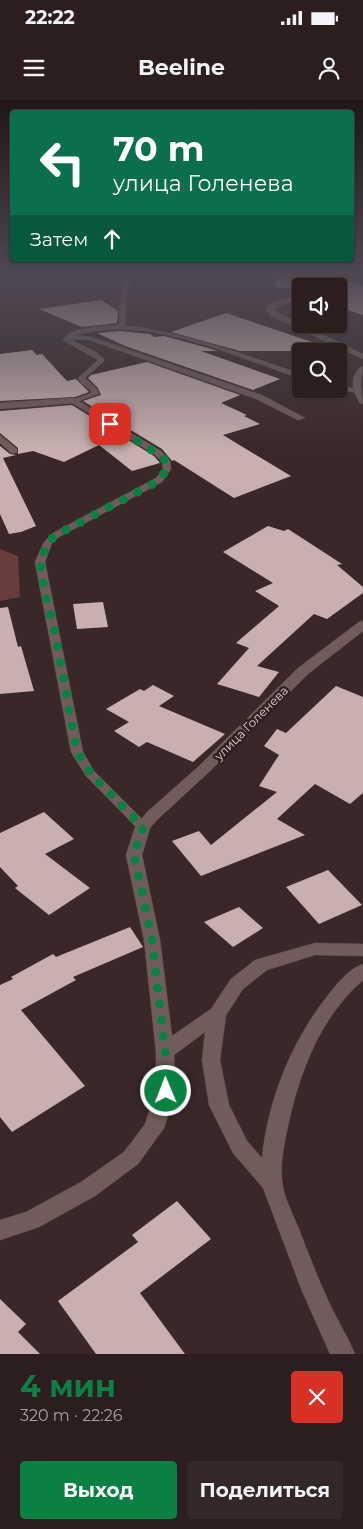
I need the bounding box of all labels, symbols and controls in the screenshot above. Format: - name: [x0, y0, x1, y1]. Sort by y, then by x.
- text: 22:22: [25, 6, 75, 29]
- icon: menu: [20, 54, 48, 82]
- text: Beeline: [138, 54, 225, 81]
- icon: person: [315, 54, 343, 82]
- text: 70 m: [113, 127, 204, 170]
- icon: left: [30, 130, 95, 195]
- text: улица Голенева: [113, 170, 293, 197]
- icon: ahead: [98, 225, 126, 253]
- text: Затем: [30, 228, 88, 251]
- map controls: [292, 278, 347, 398]
- button: sound: [292, 278, 347, 333]
- button: search: [292, 343, 347, 398]
- pin: [89, 403, 131, 445]
- icon: arrive: [96, 410, 124, 438]
- street label: улица Голенева: [210, 683, 291, 764]
- position arrow: [139, 1064, 191, 1116]
- text: 4 мин: [20, 1368, 116, 1405]
- button: close: [291, 1371, 343, 1423]
- text: 320 m · 22:26: [20, 1406, 123, 1425]
- button: Выход: [20, 1461, 177, 1519]
- button: Поделиться: [187, 1461, 343, 1519]

